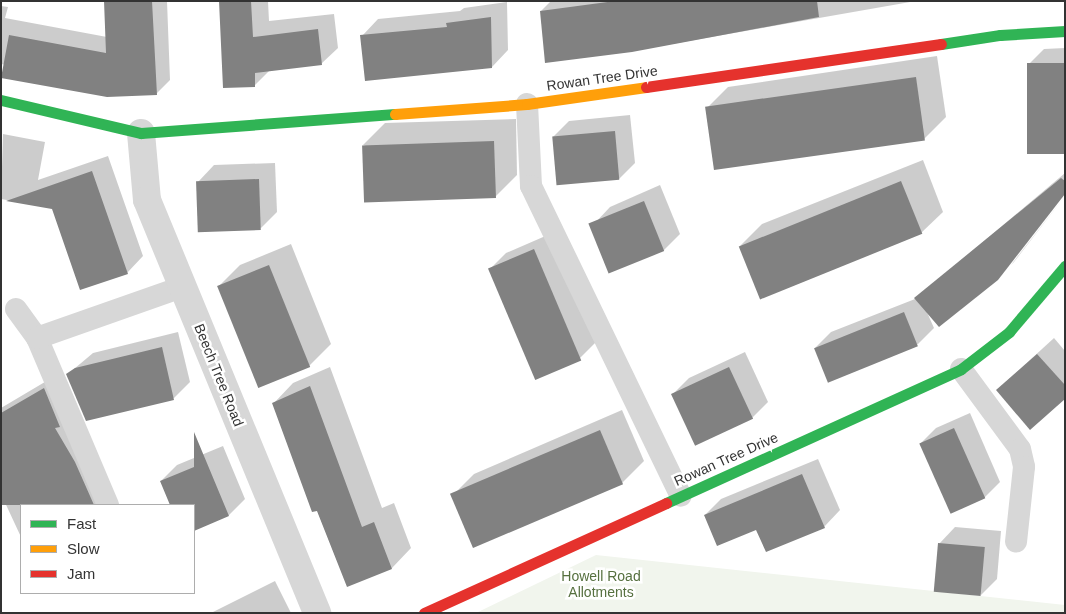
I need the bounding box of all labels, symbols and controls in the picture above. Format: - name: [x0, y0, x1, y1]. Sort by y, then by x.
- street label: Rowan Tree Drive: [545, 62, 659, 94]
- street label: Beech Tree Road: [191, 321, 247, 429]
- street label: Rowan Tree Drive: [671, 428, 781, 490]
- legend: [20, 504, 195, 594]
- text: Fast: [67, 515, 96, 532]
- text: Slow: [67, 540, 100, 557]
- text: Jam: [67, 565, 95, 582]
- park label: Howell Road Allotments: [561, 568, 641, 600]

